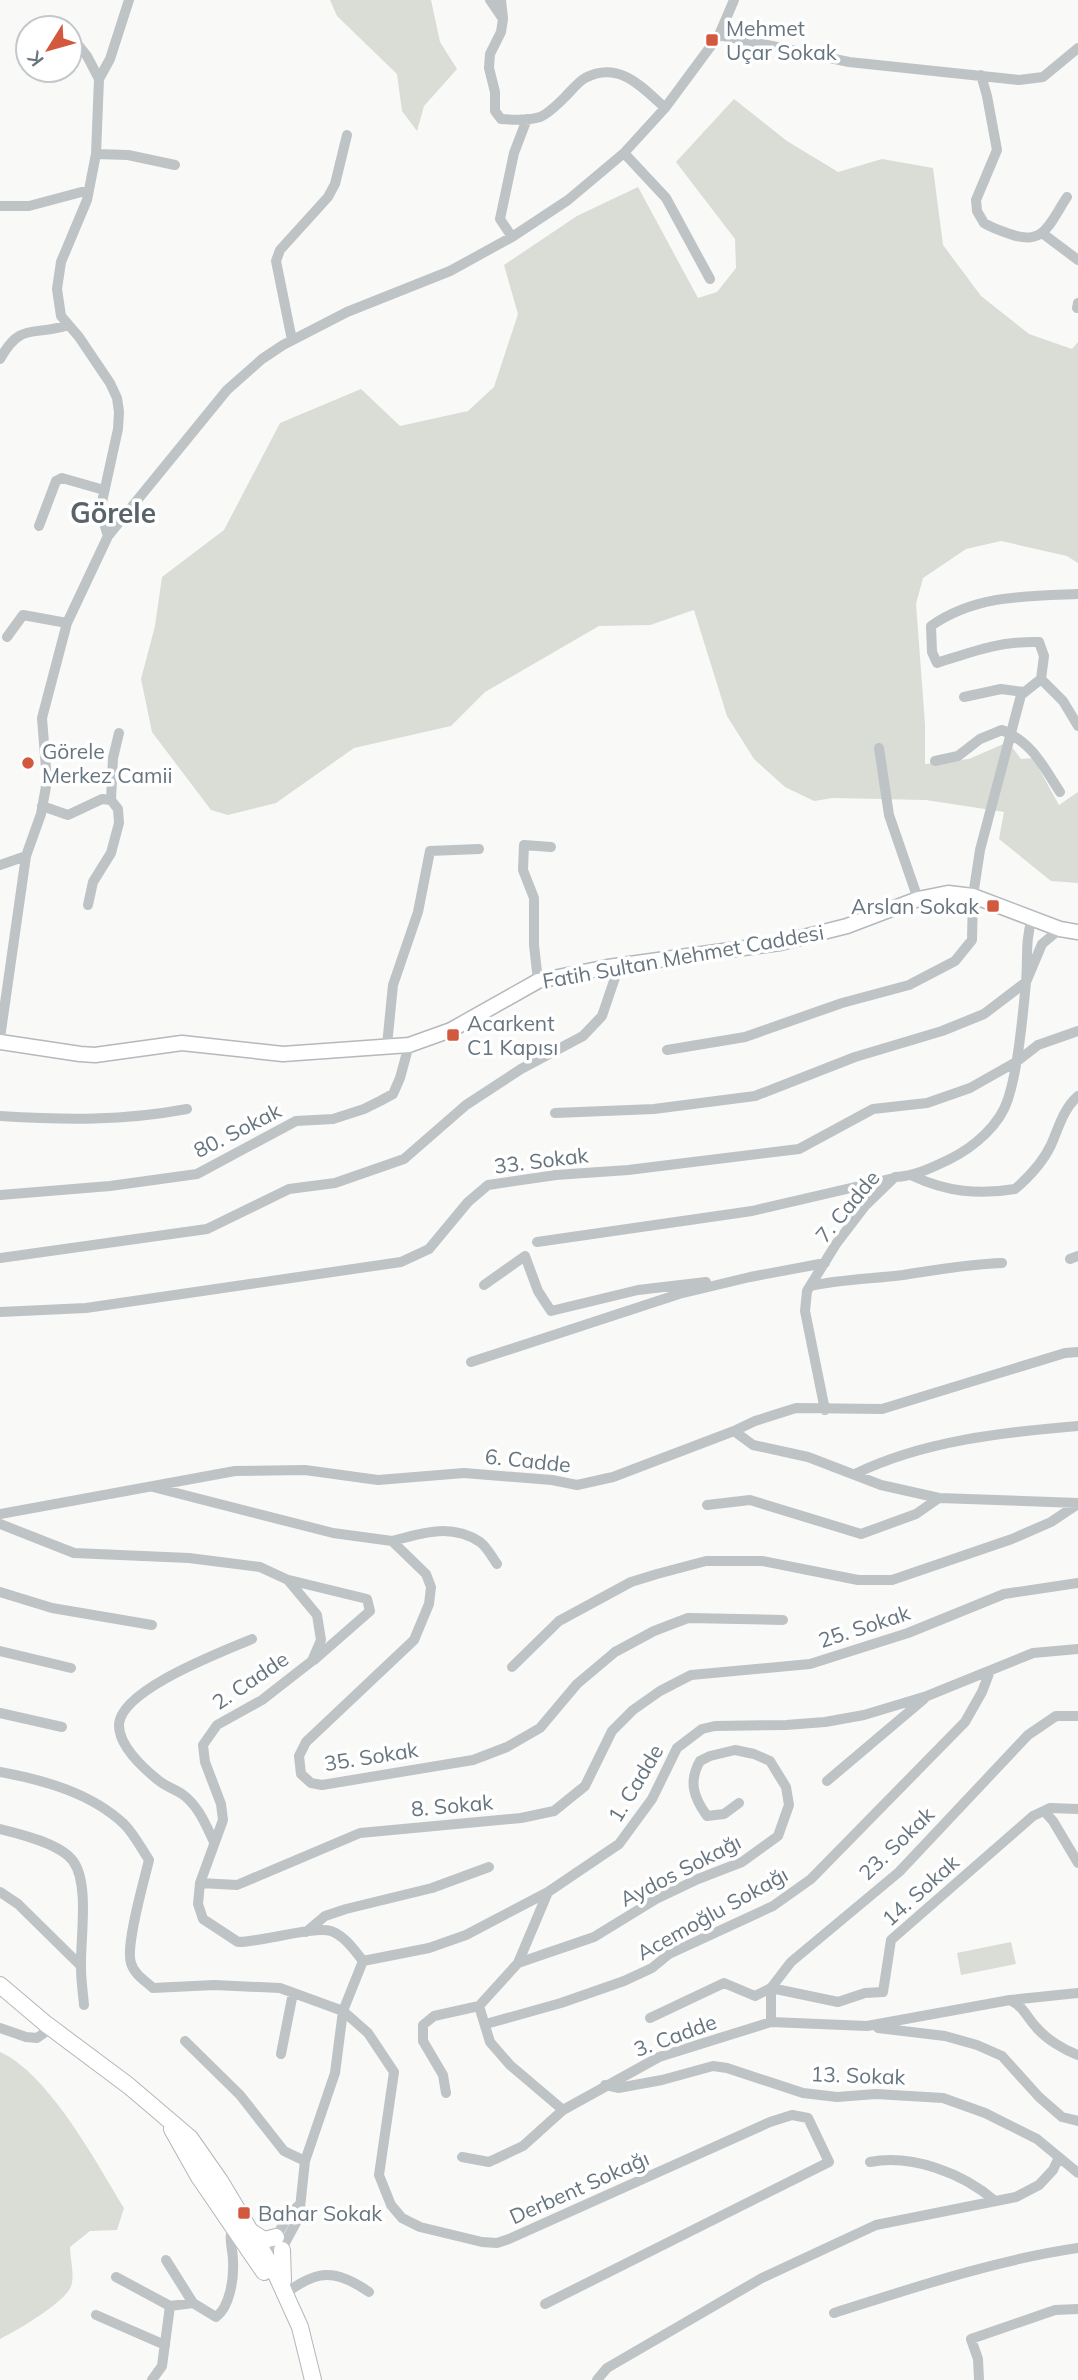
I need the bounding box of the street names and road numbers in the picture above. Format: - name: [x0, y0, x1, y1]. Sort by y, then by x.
- street label: Fatih Sultan Mehmet Caddesi: [540, 918, 826, 994]
- street label: 80. Sokak: [189, 1097, 285, 1163]
- street label: 33. Sokak: [492, 1141, 590, 1179]
- street label: 7. Cadde: [809, 1165, 885, 1247]
- street label: 6. Cadde: [484, 1443, 572, 1477]
- street label: 25. Sokak: [815, 1599, 913, 1653]
- street label: 2. Cadde: [207, 1645, 293, 1715]
- street label: 35. Sokak: [322, 1736, 420, 1776]
- street label: 1. Cadde: [602, 1739, 668, 1827]
- street label: 8. Sokak: [410, 1788, 494, 1822]
- street label: 23. Sokak: [853, 1801, 939, 1885]
- street label: Aydos Sokağı: [615, 1828, 745, 1912]
- street label: 14. Sokak: [876, 1849, 964, 1931]
- street label: Acemoğlu Sokağı: [632, 1861, 792, 1965]
- street label: 3. Cadde: [630, 2008, 720, 2062]
- street label: 13. Sokak: [810, 2060, 906, 2090]
- street label: Derbent Sokağı: [505, 2145, 653, 2229]

